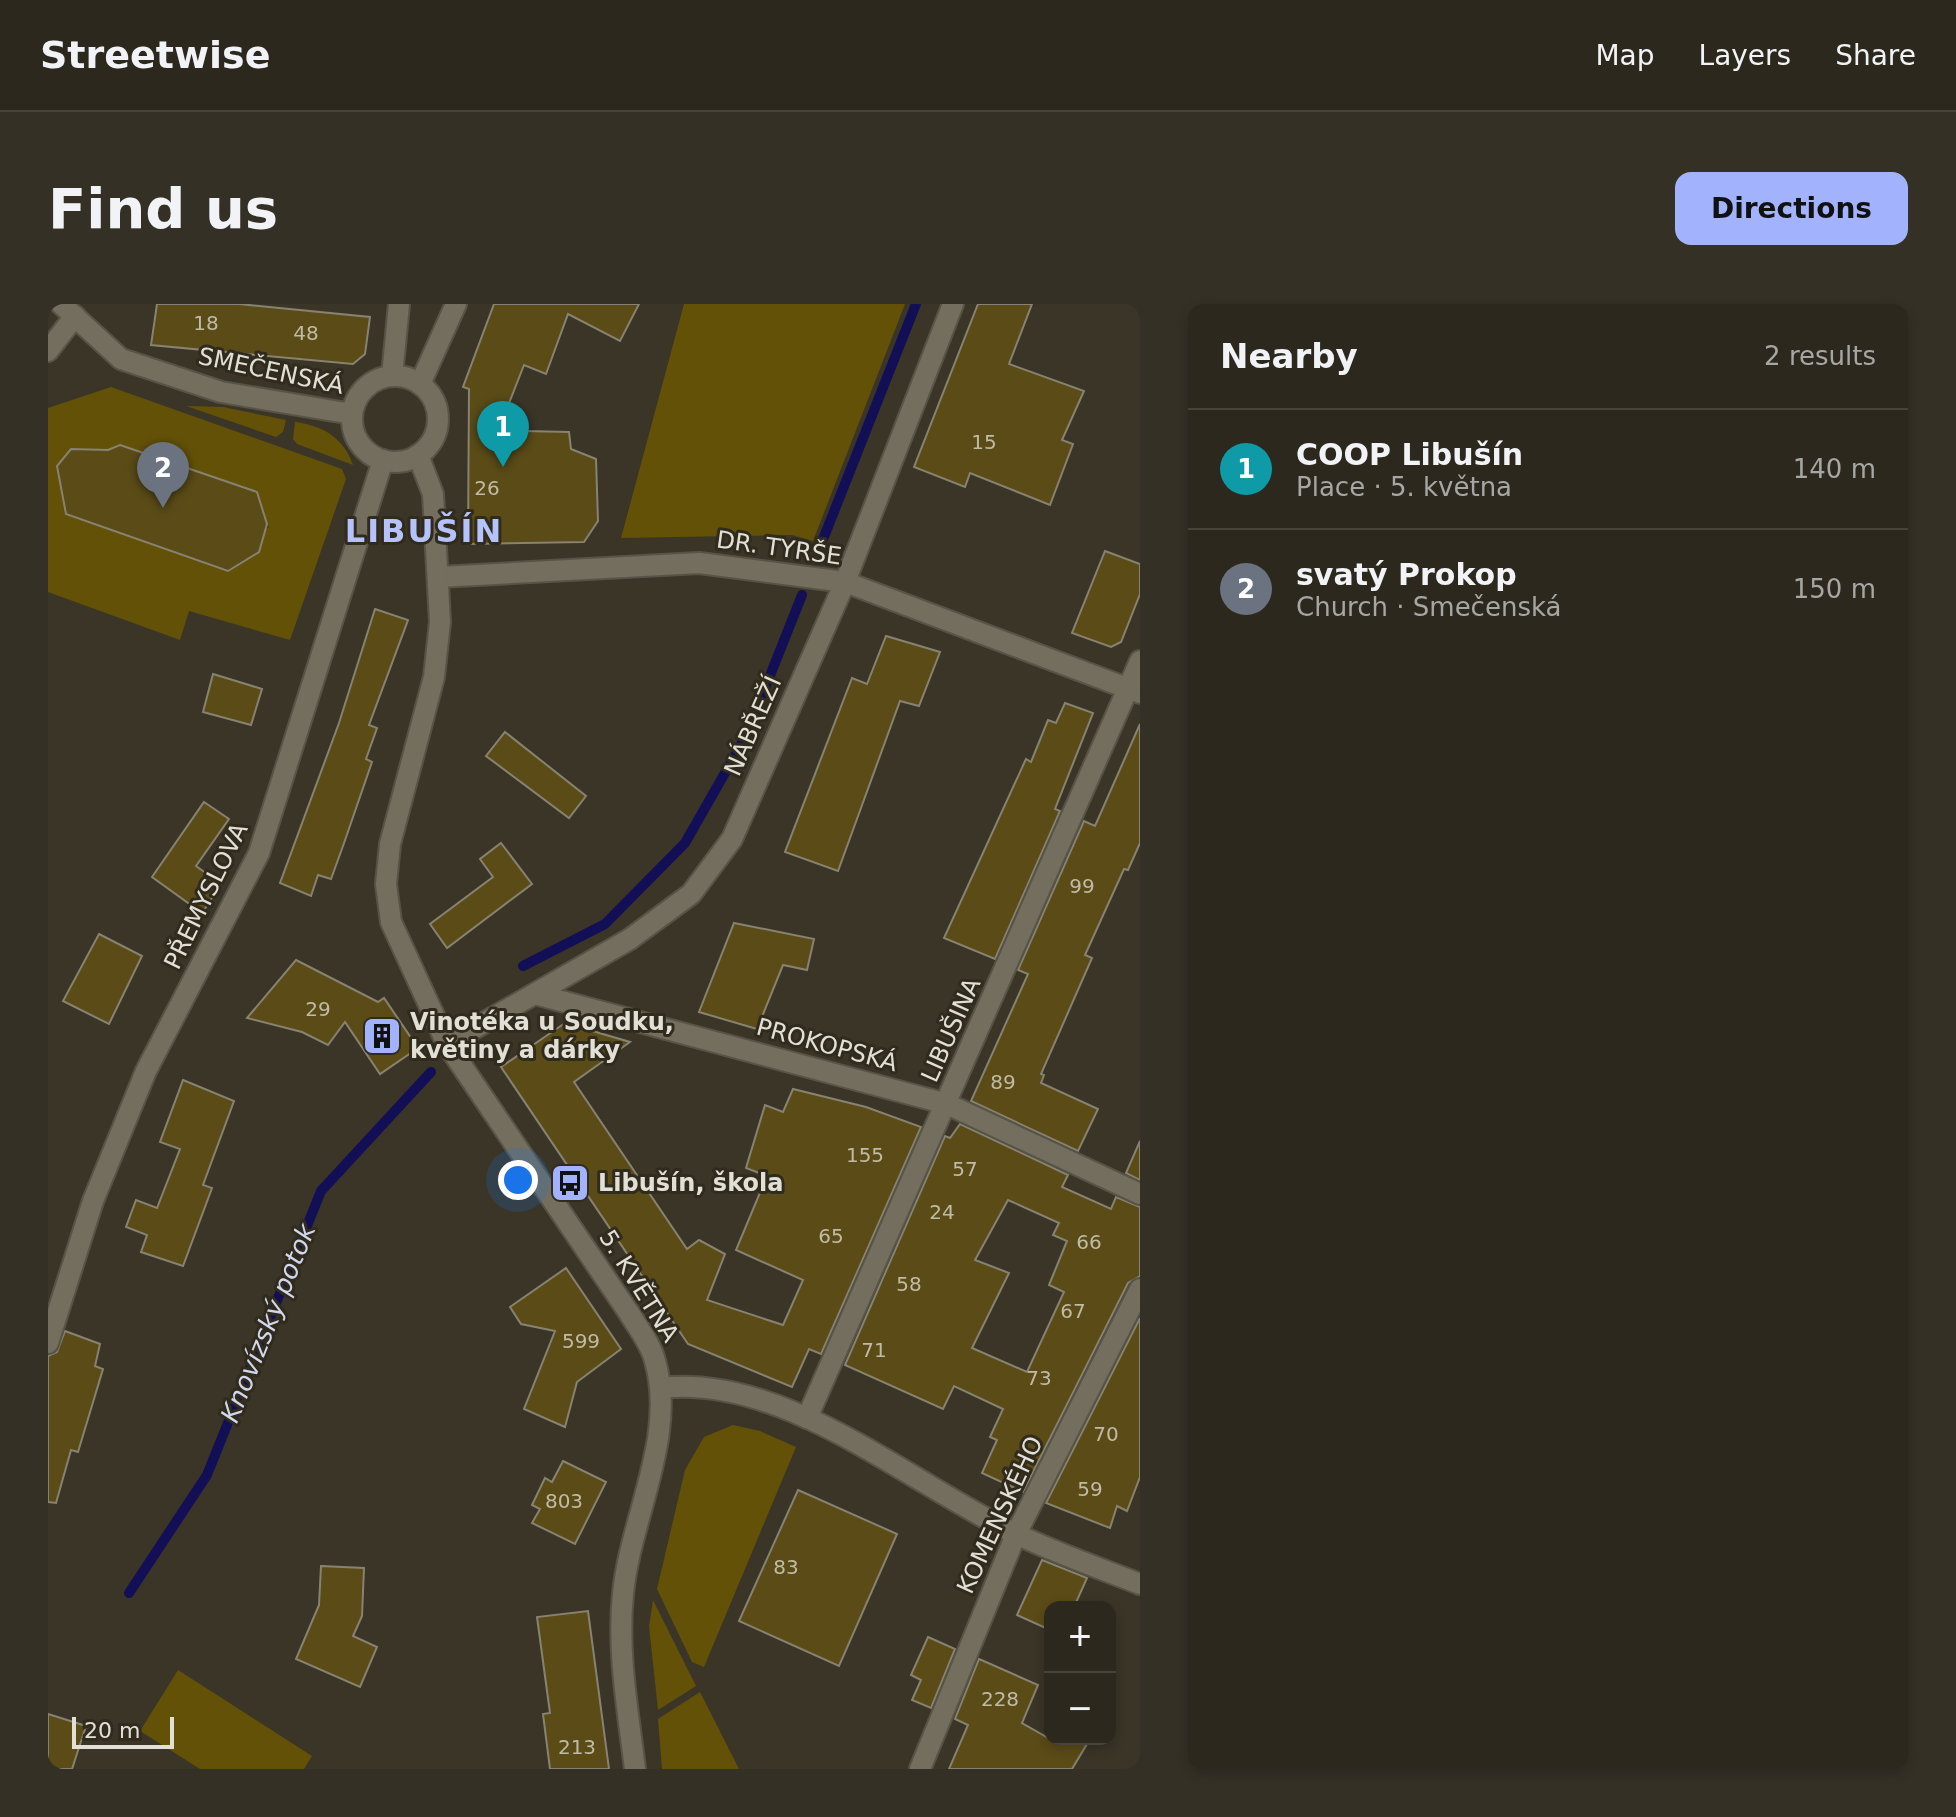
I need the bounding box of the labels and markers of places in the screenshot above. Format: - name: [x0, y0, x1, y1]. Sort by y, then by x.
- pin: 1: [477, 401, 529, 467]
- pin: 2: [137, 442, 189, 508]
- place label: Vinotéka u Soudku, květiny a dárky: [410, 1008, 674, 1064]
- building icon: Vinotéka u Soudku, květiny a dárky: [361, 1015, 403, 1057]
- bus stop icon: Libušín, škola: [549, 1162, 591, 1204]
- place label: Libušín, škola: [598, 1169, 783, 1197]

